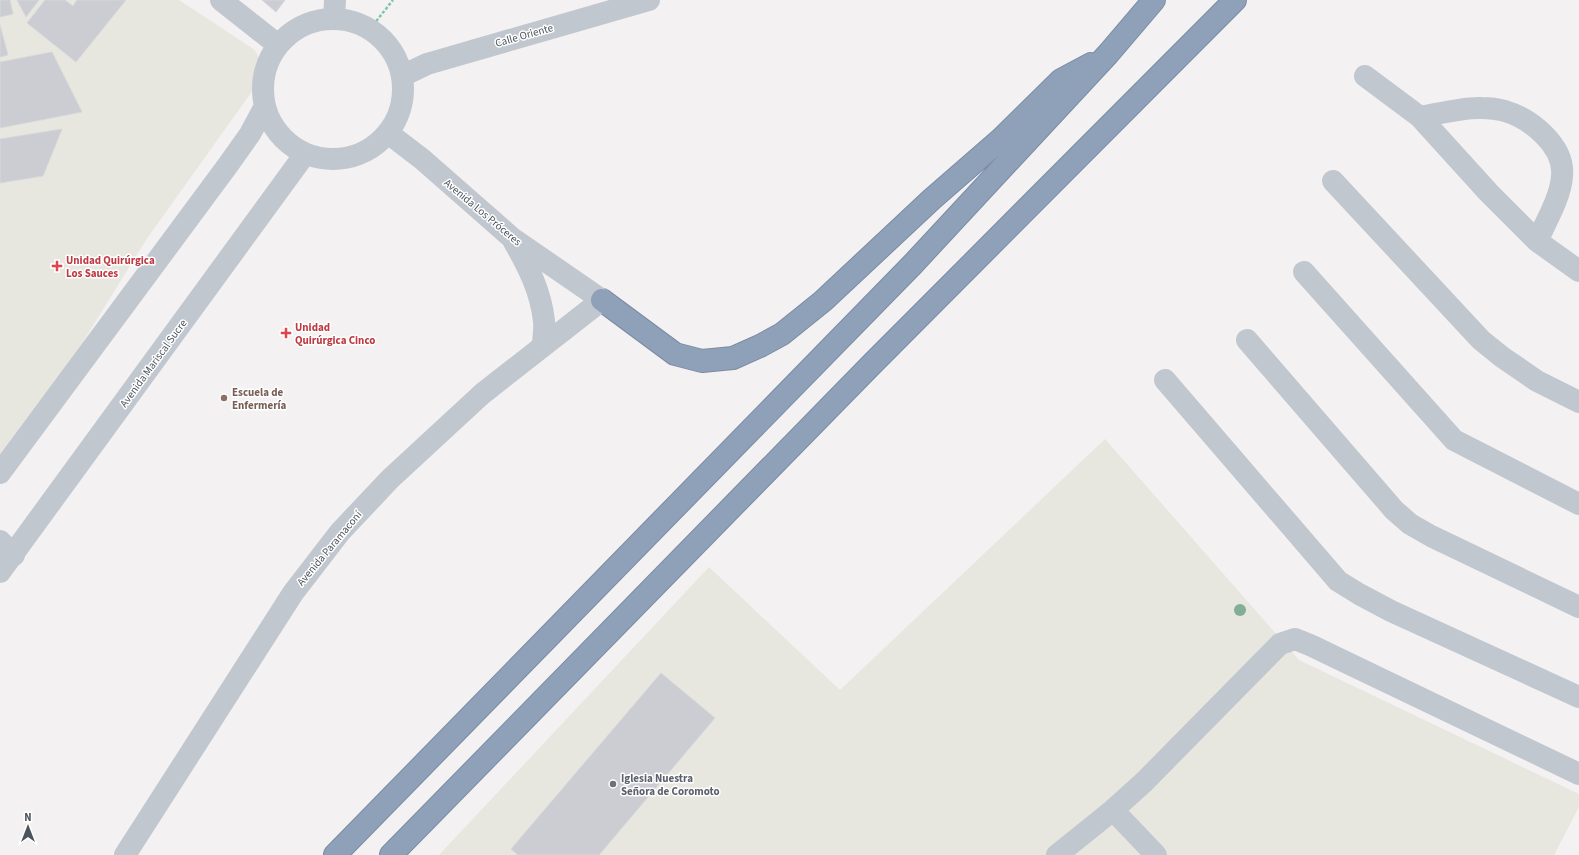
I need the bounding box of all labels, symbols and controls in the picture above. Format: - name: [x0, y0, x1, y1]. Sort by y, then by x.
- street label: Calle Oriente: [494, 20, 555, 51]
- street label: Avenida Los Próceres: [441, 175, 525, 250]
- place label: Unidad Quirúrgica Los Sauces: [66, 253, 155, 281]
- marker: Unidad Quirúrgica Los Sauces: [51, 260, 63, 272]
- street label: Avenida Mariscal Sucre: [116, 316, 191, 410]
- place label: Unidad Quirúrgica Cinco: [295, 320, 375, 348]
- marker: Unidad Quirúrgica Cinco: [280, 327, 292, 339]
- place label: Escuela de Enfermería: [232, 385, 287, 413]
- marker: Escuela de Enfermería: [219, 393, 229, 403]
- street label: Avenida Paramaconí: [294, 507, 365, 589]
- place label: Iglesia Nuestra Señora de Coromoto: [621, 771, 720, 799]
- marker: Iglesia Nuestra Señora de Coromoto: [608, 779, 618, 789]
- north arrow: [8, 807, 48, 847]
- text: N: [24, 810, 32, 825]

